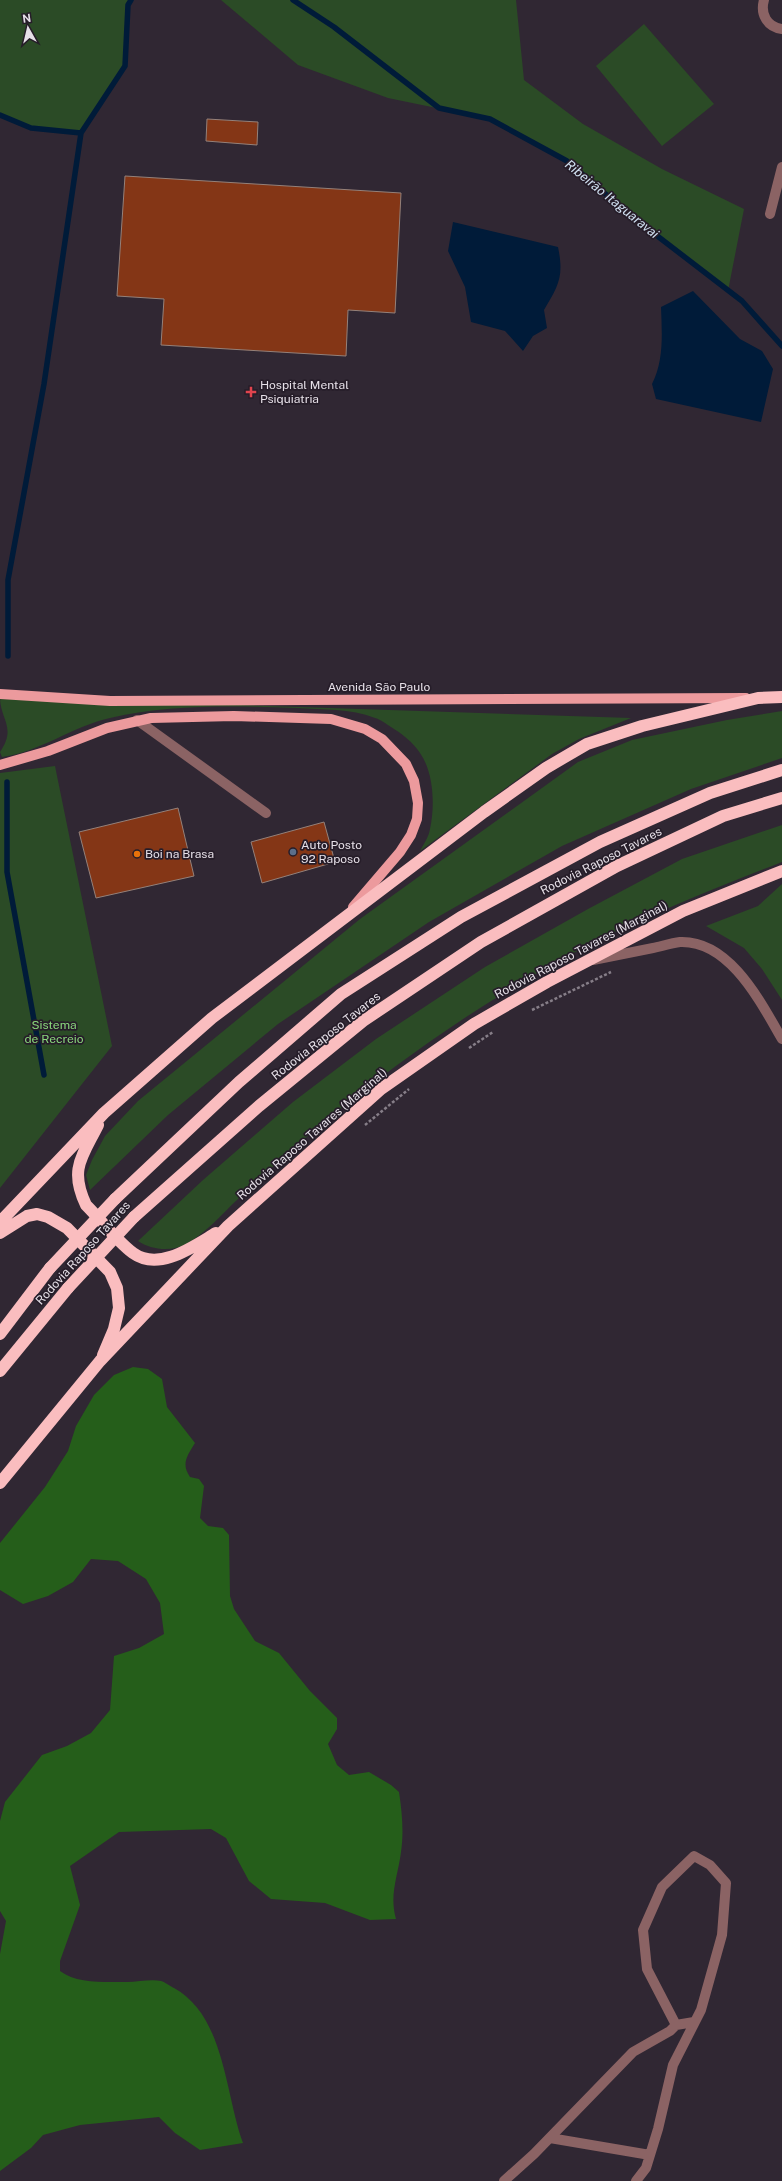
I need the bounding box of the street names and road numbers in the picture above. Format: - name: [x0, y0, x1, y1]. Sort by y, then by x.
- street label: Avenida São Paulo: [328, 680, 431, 694]
- street label: Rodovia Raposo Tavares: [538, 824, 664, 898]
- street label: Rodovia Raposo Tavares (Marginal): [492, 898, 670, 1002]
- street label: Rodovia Raposo Tavares: [269, 989, 383, 1083]
- street label: Rodovia Raposo Tavares (Marginal): [234, 1065, 390, 1203]
- street label: Rodovia Raposo Tavares: [33, 1198, 133, 1308]

